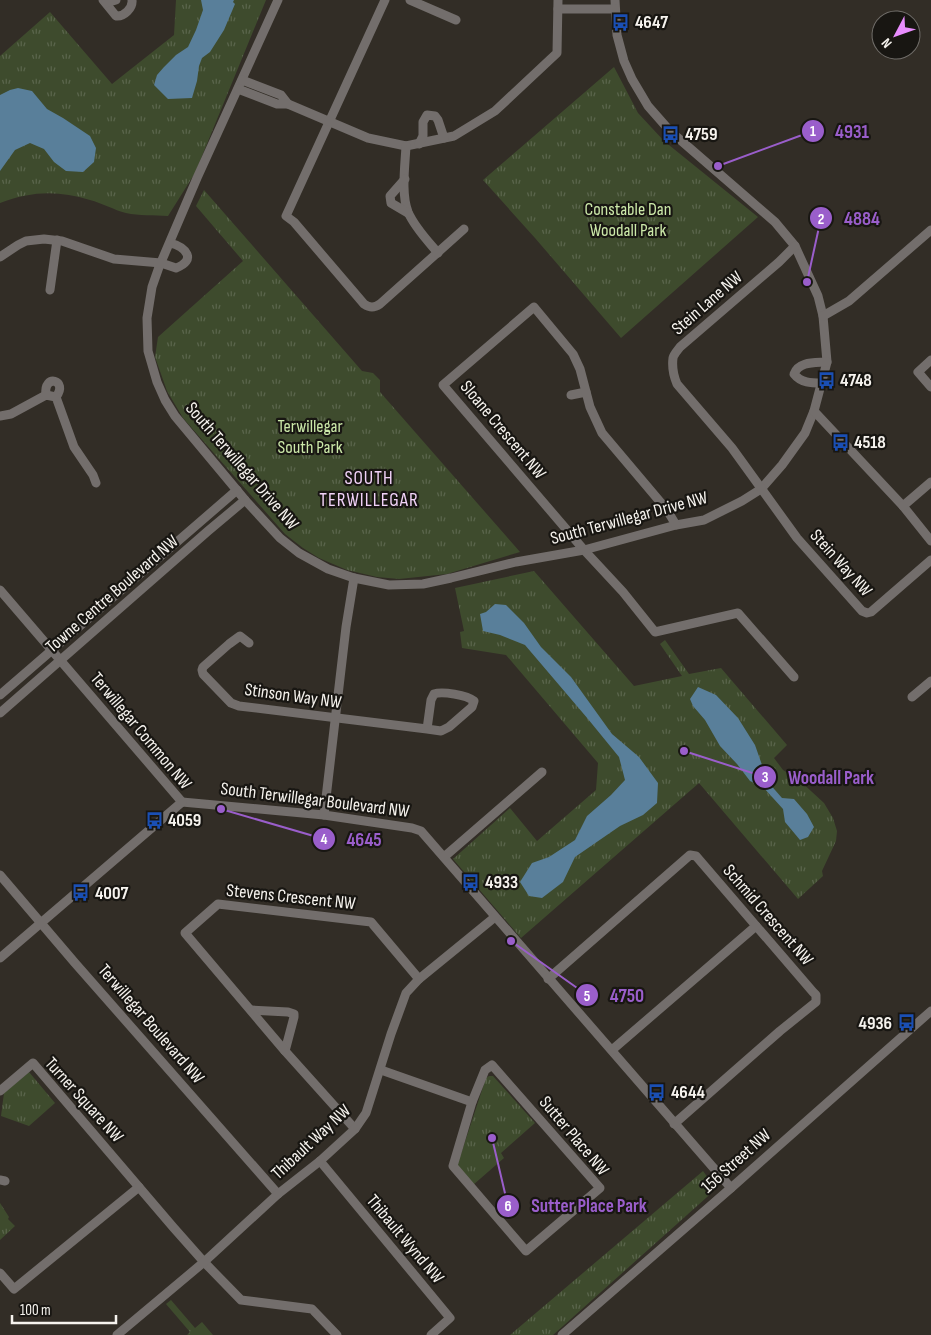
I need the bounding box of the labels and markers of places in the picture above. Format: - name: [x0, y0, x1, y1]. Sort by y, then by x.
- bus stop icon: 4647: [611, 12, 631, 32]
- place label: 4647: [635, 12, 668, 33]
- callout: 4931: [800, 114, 879, 148]
- bus stop icon: 4759: [661, 124, 681, 144]
- place label: 4759: [685, 124, 717, 145]
- callout: 4884: [809, 201, 889, 235]
- bus stop icon: 4748: [816, 370, 836, 390]
- place label: 4748: [840, 370, 872, 391]
- bus stop icon: 4518: [830, 432, 850, 452]
- place label: 4518: [854, 432, 886, 453]
- callout: Woodall Park: [753, 760, 884, 794]
- bus stop icon: 4059: [144, 810, 164, 830]
- place label: 4059: [168, 810, 201, 831]
- callout: 4645: [312, 822, 392, 856]
- bus stop icon: 4933: [461, 872, 481, 892]
- place label: 4933: [485, 872, 518, 893]
- bus stop icon: 4007: [71, 883, 91, 903]
- place label: 4007: [95, 883, 128, 904]
- callout: 4750: [575, 978, 654, 1012]
- place label: 4936: [859, 1013, 892, 1034]
- bus stop icon: 4936: [896, 1013, 916, 1033]
- bus stop icon: 4644: [647, 1082, 667, 1102]
- place label: 4644: [671, 1082, 705, 1103]
- callout: Sutter Place Park: [496, 1189, 656, 1223]

